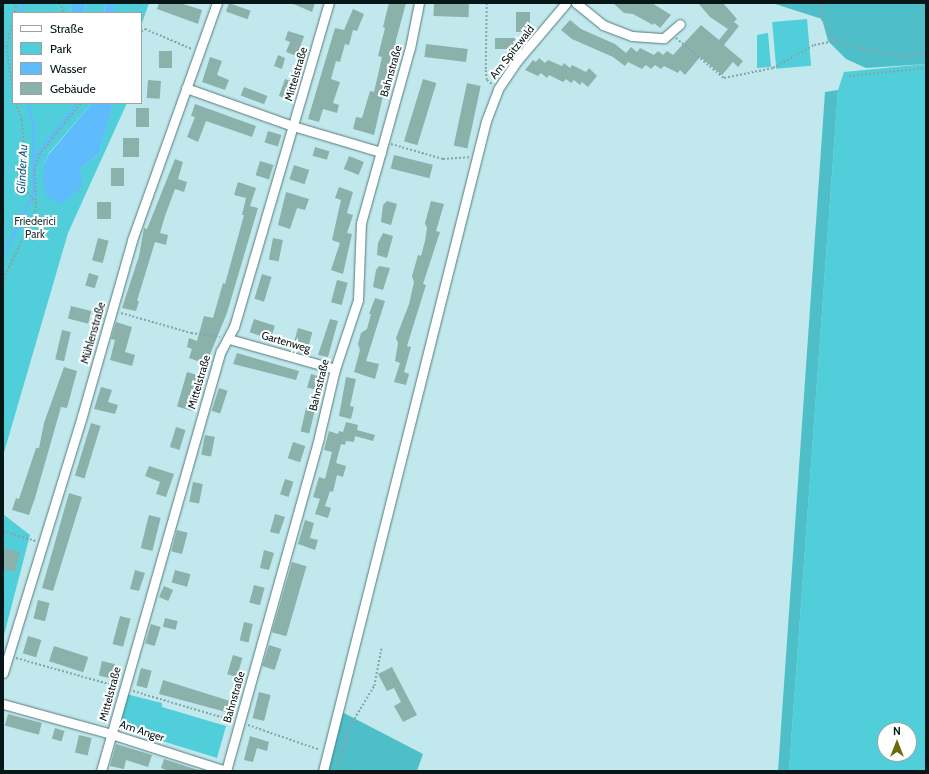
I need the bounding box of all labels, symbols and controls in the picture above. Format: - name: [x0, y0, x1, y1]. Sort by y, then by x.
- legend: [12, 12, 142, 104]
- text: Straße: [50, 21, 83, 36]
- street label: Am Spitzwald: [487, 23, 537, 81]
- text: Park: [50, 41, 72, 56]
- street label: Bahnstraße: [377, 44, 405, 98]
- street label: Mittelstraße: [282, 45, 310, 103]
- text: Wasser: [50, 61, 87, 76]
- text: Gebäude: [50, 81, 96, 96]
- water label: Glinder Au: [14, 144, 30, 194]
- park label: Friederici Park: [14, 215, 56, 241]
- street label: Mühlenstraße: [78, 301, 108, 365]
- street label: Gartenweg: [260, 329, 312, 355]
- street label: Mittelstraße: [185, 353, 213, 411]
- street label: Bahnstraße: [306, 358, 332, 412]
- street label: Mittelstraße: [96, 665, 124, 723]
- street label: Bahnstraße: [220, 670, 248, 724]
- street label: Am Anger: [118, 718, 166, 744]
- north arrow: [877, 722, 917, 762]
- text: N: [893, 724, 901, 738]

